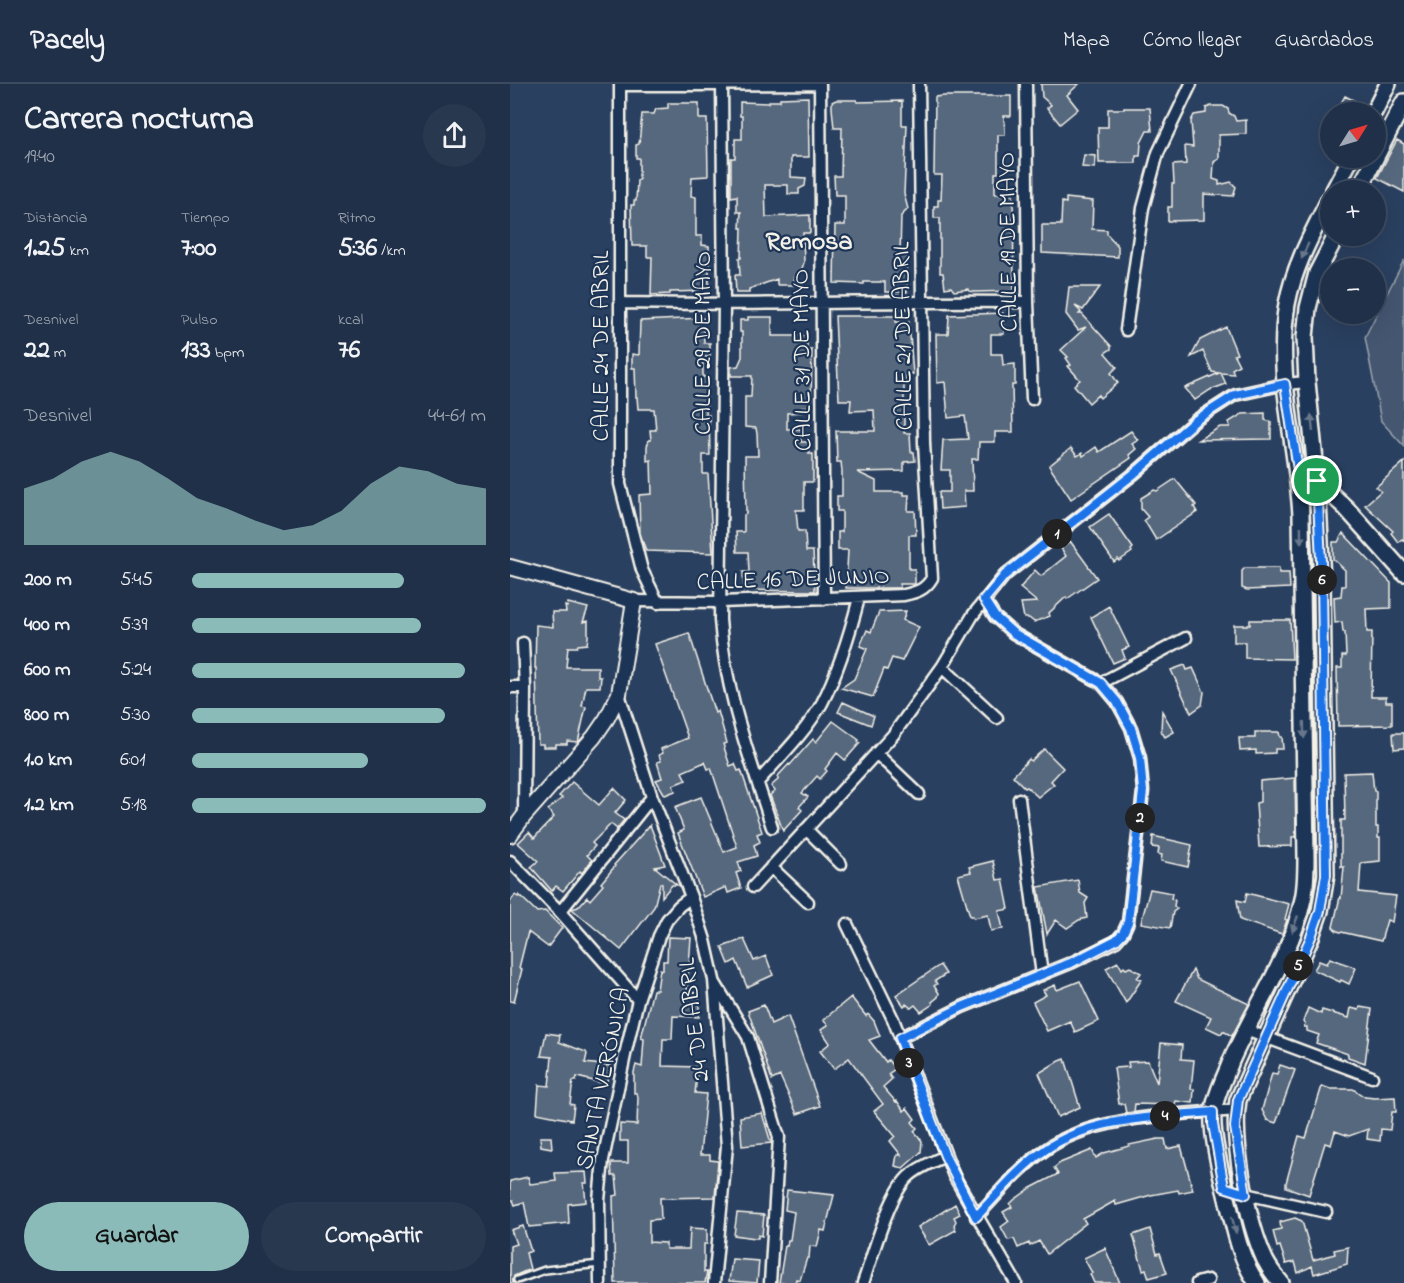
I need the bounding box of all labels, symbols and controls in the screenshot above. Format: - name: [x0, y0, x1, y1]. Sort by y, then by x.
- text: Pacely: [30, 21, 105, 62]
- text: Mapa: [1063, 26, 1110, 56]
- text: Cómo llegar: [1143, 26, 1241, 56]
- text: Guardados: [1274, 26, 1374, 56]
- text: Carrera nocturna: [24, 96, 254, 144]
- north arrow: [1320, 102, 1386, 168]
- map controls: [1320, 102, 1386, 324]
- button: share: [423, 104, 486, 167]
- text: 19:40: [24, 143, 55, 172]
- street label: CALLE 19 DE MAYO: [990, 152, 1029, 332]
- button: +: [1320, 180, 1386, 246]
- text: Distancia: [24, 206, 87, 230]
- text: Tiempo: [181, 206, 230, 230]
- text: Ritmo: [338, 206, 376, 230]
- district label: Remosa: [766, 224, 853, 262]
- text: 1.25: [24, 230, 65, 268]
- text: 7:00: [181, 230, 216, 268]
- text: 5:36: [338, 230, 377, 268]
- text: km: [65, 239, 89, 263]
- text: /km: [377, 239, 406, 263]
- street label: CALLE 21 DE ABRIL: [885, 241, 924, 431]
- one-way arrow: [1300, 242, 1309, 259]
- street label: CALLE 24 DE ABRIL: [585, 250, 620, 441]
- street label: CALLE 29 DE MAYO: [687, 251, 722, 435]
- button: −: [1320, 258, 1386, 324]
- street label: CALLE 31 DE MAYO: [784, 268, 823, 451]
- text: Desnivel: [24, 308, 78, 332]
- text: Pulso: [181, 308, 218, 332]
- text: kcal: [338, 308, 363, 332]
- text: 22: [24, 332, 50, 370]
- text: 133: [181, 332, 211, 370]
- text: 76: [338, 332, 360, 370]
- text: m: [50, 341, 66, 365]
- text: bpm: [211, 341, 244, 365]
- text: Desnivel: [24, 402, 92, 431]
- text: 44–61 m: [428, 402, 486, 431]
- one-way arrow: [1307, 413, 1317, 432]
- pin: [1291, 455, 1342, 506]
- icon: arrive: [1300, 464, 1333, 497]
- pin: 1: [1042, 519, 1072, 549]
- text: 1: [1054, 522, 1060, 546]
- one-way arrow: [1297, 526, 1306, 545]
- street label: CALLE 16 DE JUNIO: [696, 560, 890, 601]
- pin: 6: [1307, 565, 1337, 595]
- text: 200 m: [24, 566, 72, 595]
- text: 5:45: [120, 566, 153, 595]
- text: 6: [1318, 568, 1326, 592]
- text: 400 m: [24, 611, 70, 640]
- text: 5:39: [120, 611, 147, 640]
- text: 600 m: [24, 656, 71, 685]
- text: 5:24: [120, 656, 151, 685]
- text: 800 m: [24, 701, 69, 730]
- text: 5:30: [120, 701, 150, 730]
- one-way arrow: [1299, 721, 1309, 740]
- text: 1.0 km: [24, 746, 72, 775]
- text: 6:01: [120, 746, 146, 775]
- text: 1.2 km: [24, 791, 74, 820]
- text: 5:18: [120, 791, 147, 820]
- pin: 2: [1125, 803, 1155, 833]
- text: 2: [1136, 806, 1144, 830]
- one-way arrow: [1290, 915, 1300, 933]
- pin: 5: [1283, 951, 1313, 981]
- text: 5: [1293, 954, 1303, 978]
- street label: 24 DE ABRIL: [670, 956, 720, 1084]
- street label: SANTA VERÓNICA: [568, 984, 641, 1173]
- pin: 3: [894, 1048, 924, 1078]
- text: 3: [906, 1051, 912, 1075]
- pin: 4: [1150, 1101, 1180, 1131]
- text: 4: [1162, 1104, 1168, 1128]
- button: Guardar: [24, 1202, 249, 1271]
- button: Compartir: [261, 1202, 486, 1271]
- one-way arrow: [1230, 1216, 1239, 1234]

